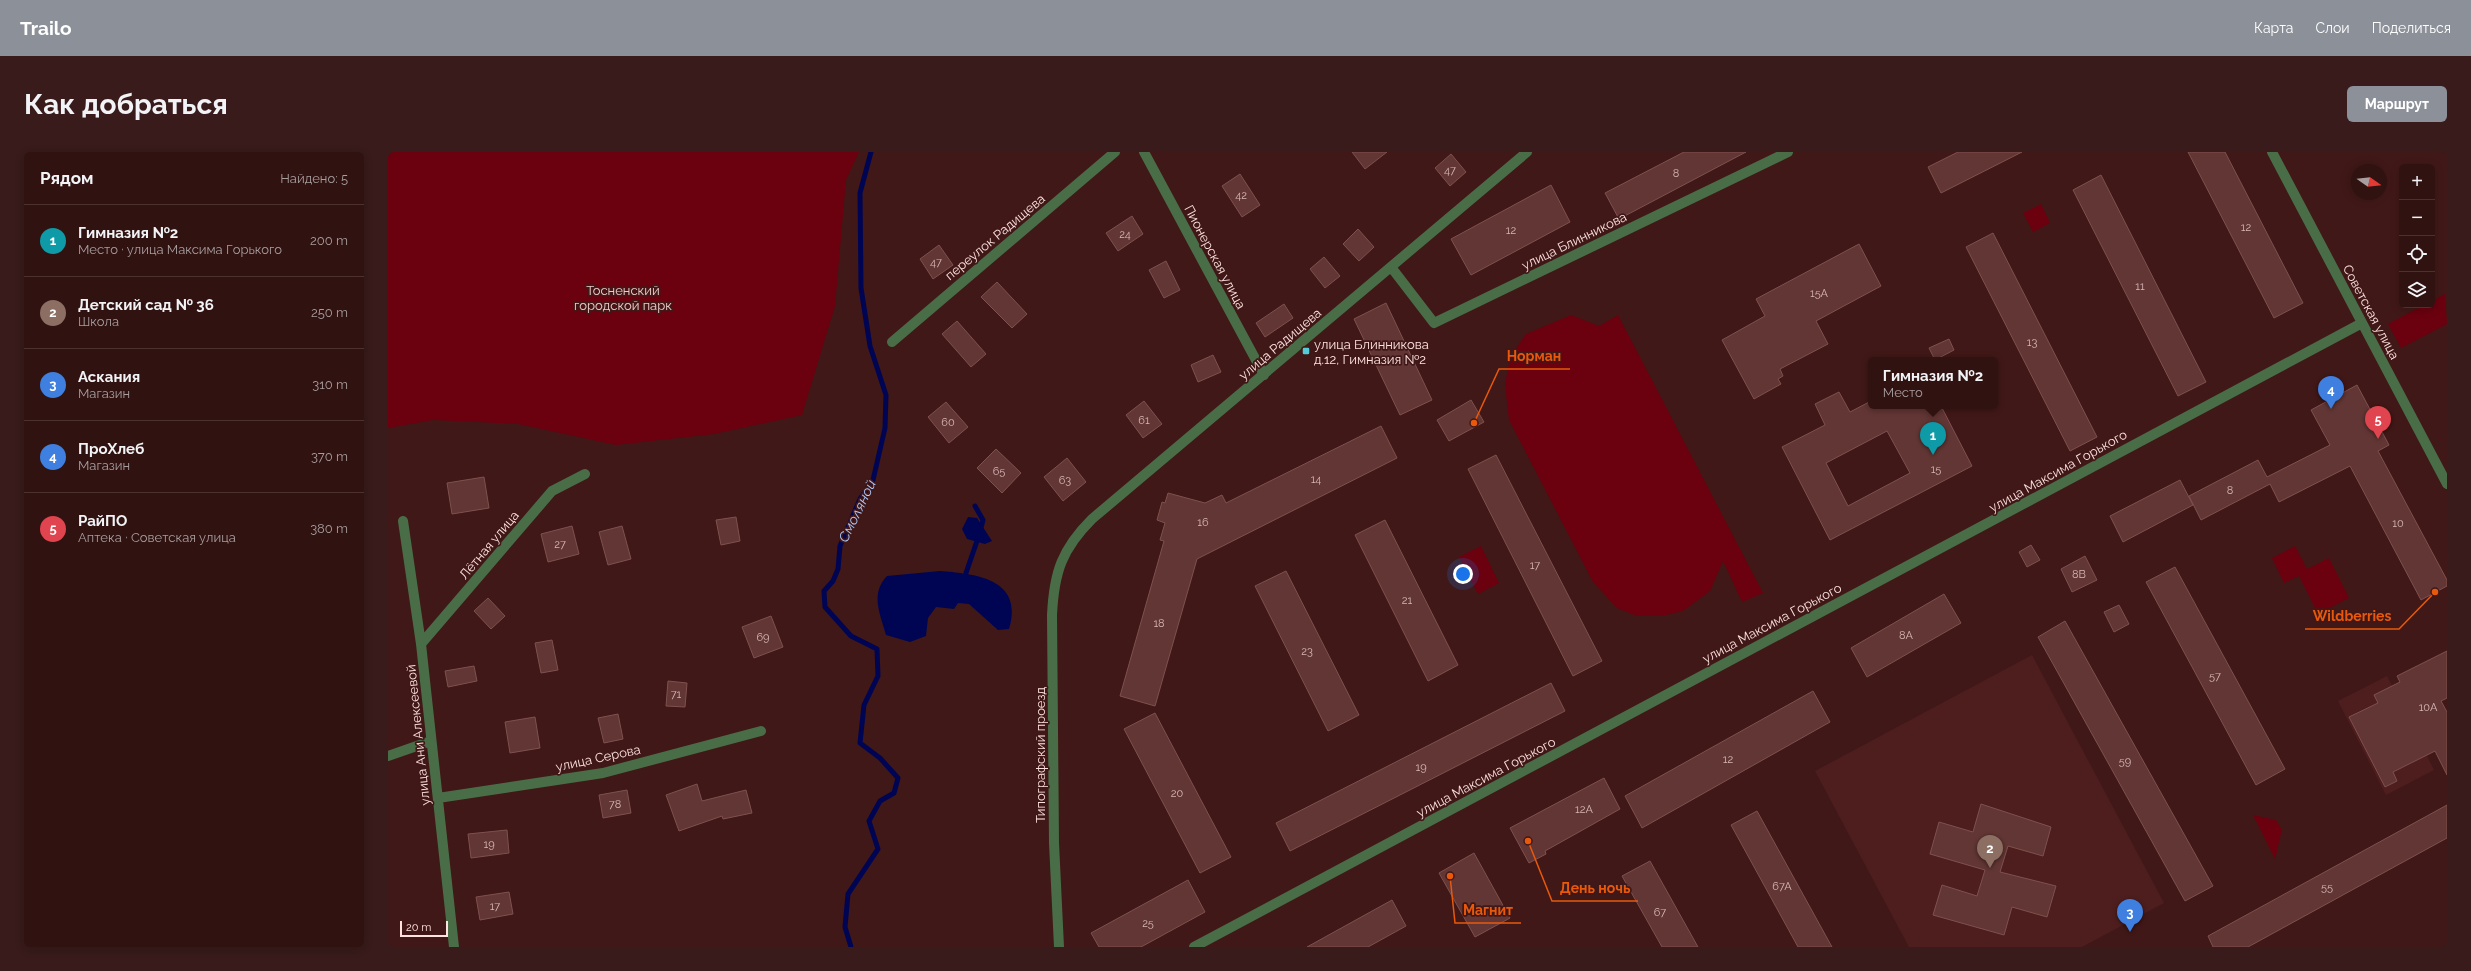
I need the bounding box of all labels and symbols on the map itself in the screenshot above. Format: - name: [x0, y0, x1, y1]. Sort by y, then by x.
- house number: 47: [1444, 164, 1456, 177]
- north arrow: [2351, 164, 2387, 200]
- house number: 8: [1673, 167, 1679, 180]
- house number: 42: [1235, 189, 1247, 202]
- street label: переулок Радищева: [942, 191, 1048, 283]
- street label: Пионерская улица: [1181, 203, 1249, 311]
- street label: улица Блинникова: [1519, 209, 1629, 273]
- house number: 12: [2241, 221, 2251, 234]
- house number: 12: [1506, 224, 1516, 237]
- house number: 24: [1119, 228, 1131, 241]
- house number: 47: [930, 256, 942, 269]
- street label: Советская улица: [2340, 262, 2402, 362]
- house number: 11: [2135, 280, 2145, 293]
- park label: Тосненский городской парк: [574, 283, 672, 313]
- house number: 15А: [1810, 287, 1829, 300]
- street label: улица Радищева: [1236, 305, 1324, 383]
- house number: 13: [2027, 336, 2037, 349]
- place label: улица Блинникова д.12, Гимназия №2: [1314, 337, 1429, 367]
- callout: Норман: [1499, 343, 1570, 369]
- marker: улица Блинникова д.12, Гимназия №2: [1301, 346, 1311, 356]
- text: Норман: [1507, 348, 1561, 364]
- pin: 4: [2318, 376, 2344, 409]
- pin: 5: [2365, 406, 2391, 439]
- house number: 61: [1138, 414, 1150, 427]
- house number: 60: [941, 416, 955, 429]
- pin: 1: [1920, 422, 1946, 455]
- street label: улица Максима Горького: [1986, 427, 2130, 515]
- house number: 15: [1931, 463, 1941, 476]
- house number: 65: [993, 465, 1005, 478]
- house number: 14: [1311, 473, 1321, 486]
- house number: 63: [1059, 474, 1071, 487]
- water label: Смоляной: [835, 477, 879, 545]
- house number: 8: [2227, 484, 2233, 497]
- street label: Лётная улица: [456, 508, 522, 582]
- house number: 16: [1197, 516, 1209, 529]
- house number: 10: [2392, 517, 2404, 530]
- house number: 27: [554, 538, 566, 551]
- house number: 17: [1530, 559, 1540, 572]
- your location: [1453, 564, 1473, 584]
- house number: 8В: [2072, 568, 2086, 581]
- street label: улица Максима Горького: [1700, 580, 1844, 666]
- house number: 21: [1402, 594, 1413, 607]
- callout: Wildberries: [2305, 603, 2399, 629]
- text: Wildberries: [2313, 608, 2391, 624]
- house number: 18: [1153, 617, 1165, 630]
- house number: 8А: [1899, 629, 1913, 642]
- house number: 69: [756, 631, 770, 644]
- house number: 23: [1301, 645, 1313, 658]
- street label: улица Ани Алексеевой: [403, 664, 433, 806]
- house number: 57: [2209, 670, 2221, 683]
- street label: Типографский проезд: [1033, 687, 1048, 823]
- house number: 71: [671, 688, 682, 701]
- house number: 10А: [2419, 701, 2438, 714]
- street label: улица Максима Горького: [1414, 734, 1558, 820]
- street label: улица Серова: [554, 742, 642, 774]
- house number: 12: [1723, 753, 1733, 766]
- house number: 59: [2119, 755, 2131, 768]
- house number: 19: [1415, 761, 1427, 774]
- house number: 20: [1171, 787, 1183, 800]
- house number: 78: [609, 798, 621, 811]
- house number: 12А: [1575, 803, 1594, 816]
- pin: 2: [1977, 835, 2003, 868]
- house number: 19: [483, 838, 495, 851]
- callout: День ночь: [1552, 875, 1638, 901]
- text: День ночь: [1560, 880, 1631, 896]
- house number: 67А: [1772, 880, 1792, 893]
- house number: 55: [2321, 881, 2333, 894]
- callout: Магнит: [1455, 897, 1521, 923]
- pin: 3: [2117, 899, 2143, 932]
- house number: 17: [490, 900, 500, 913]
- text: Магнит: [1463, 902, 1513, 918]
- house number: 67: [1654, 906, 1666, 919]
- house number: 25: [1142, 917, 1154, 930]
- scale bar: [400, 919, 448, 938]

